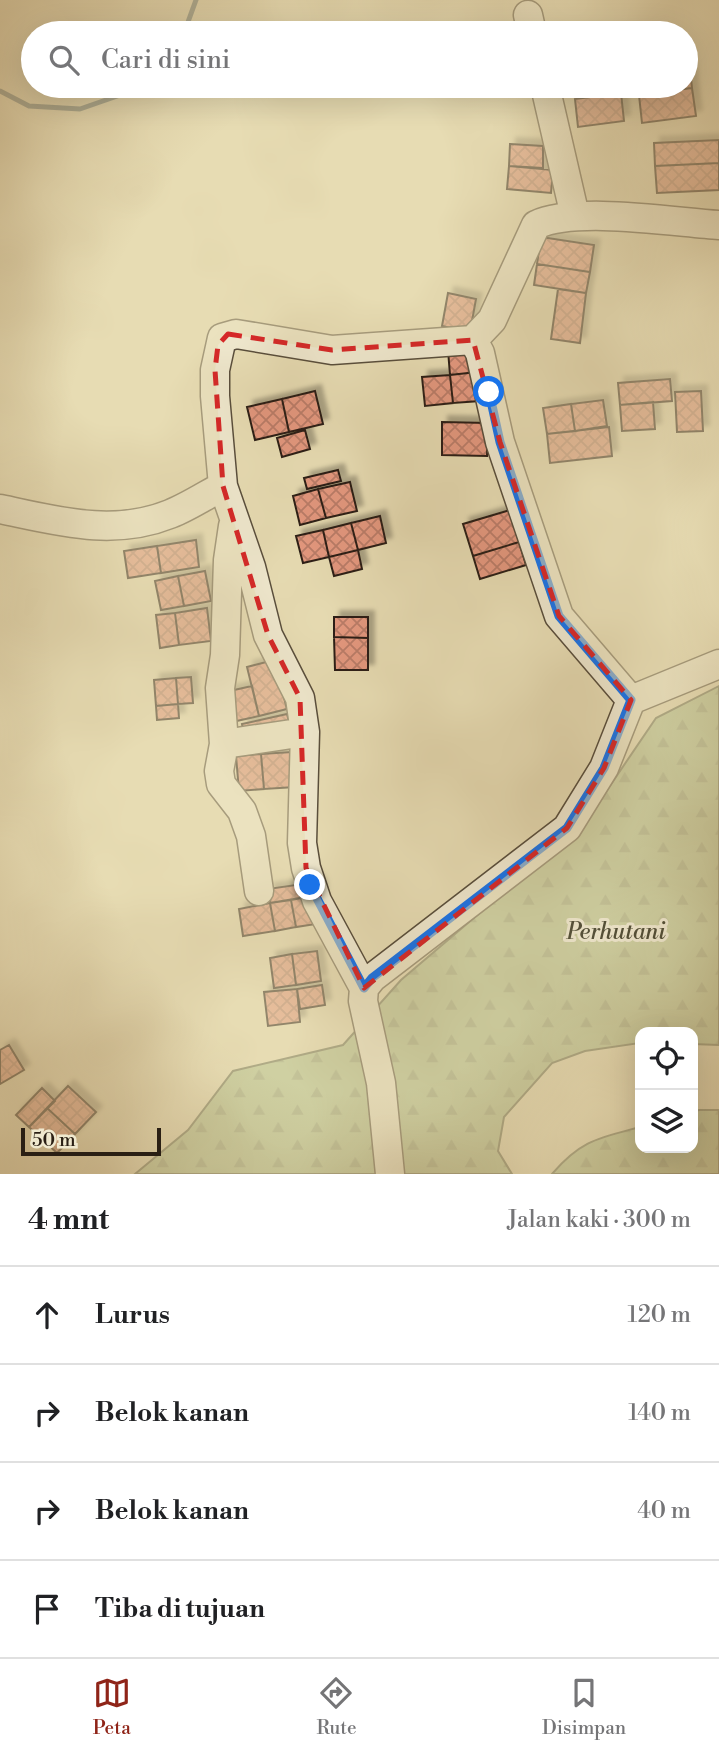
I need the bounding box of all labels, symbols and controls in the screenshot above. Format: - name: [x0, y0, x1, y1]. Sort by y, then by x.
- search box: [21, 21, 698, 98]
- icon: search: [45, 41, 83, 79]
- text: Cari di sini: [101, 44, 230, 76]
- route start: [473, 376, 504, 407]
- route end: [294, 869, 325, 900]
- park label: Perhutani: [565, 918, 666, 946]
- map controls: [635, 1027, 698, 1153]
- button: locate: [635, 1027, 698, 1090]
- button: layers: [635, 1090, 698, 1153]
- scale bar: [21, 1125, 161, 1157]
- text: 50 m: [32, 1128, 76, 1152]
- text: 4 mnt: [28, 1201, 109, 1239]
- text: Jalan kaki · 300 m: [507, 1206, 691, 1234]
- icon: ahead: [28, 1296, 66, 1334]
- text: Lurus: [95, 1299, 170, 1331]
- text: 120 m: [627, 1301, 691, 1329]
- icon: right: [28, 1394, 66, 1432]
- text: Belok kanan: [95, 1397, 249, 1429]
- text: 140 m: [628, 1399, 691, 1427]
- icon: right: [28, 1492, 66, 1530]
- text: Belok kanan: [95, 1495, 249, 1527]
- text: 40 m: [637, 1497, 691, 1525]
- icon: arrive: [28, 1590, 66, 1628]
- text: Tiba di tujuan: [95, 1593, 265, 1625]
- tab: Peta: [93, 1674, 131, 1740]
- tab: Rute: [316, 1674, 357, 1740]
- tab: Disimpan: [542, 1674, 626, 1740]

